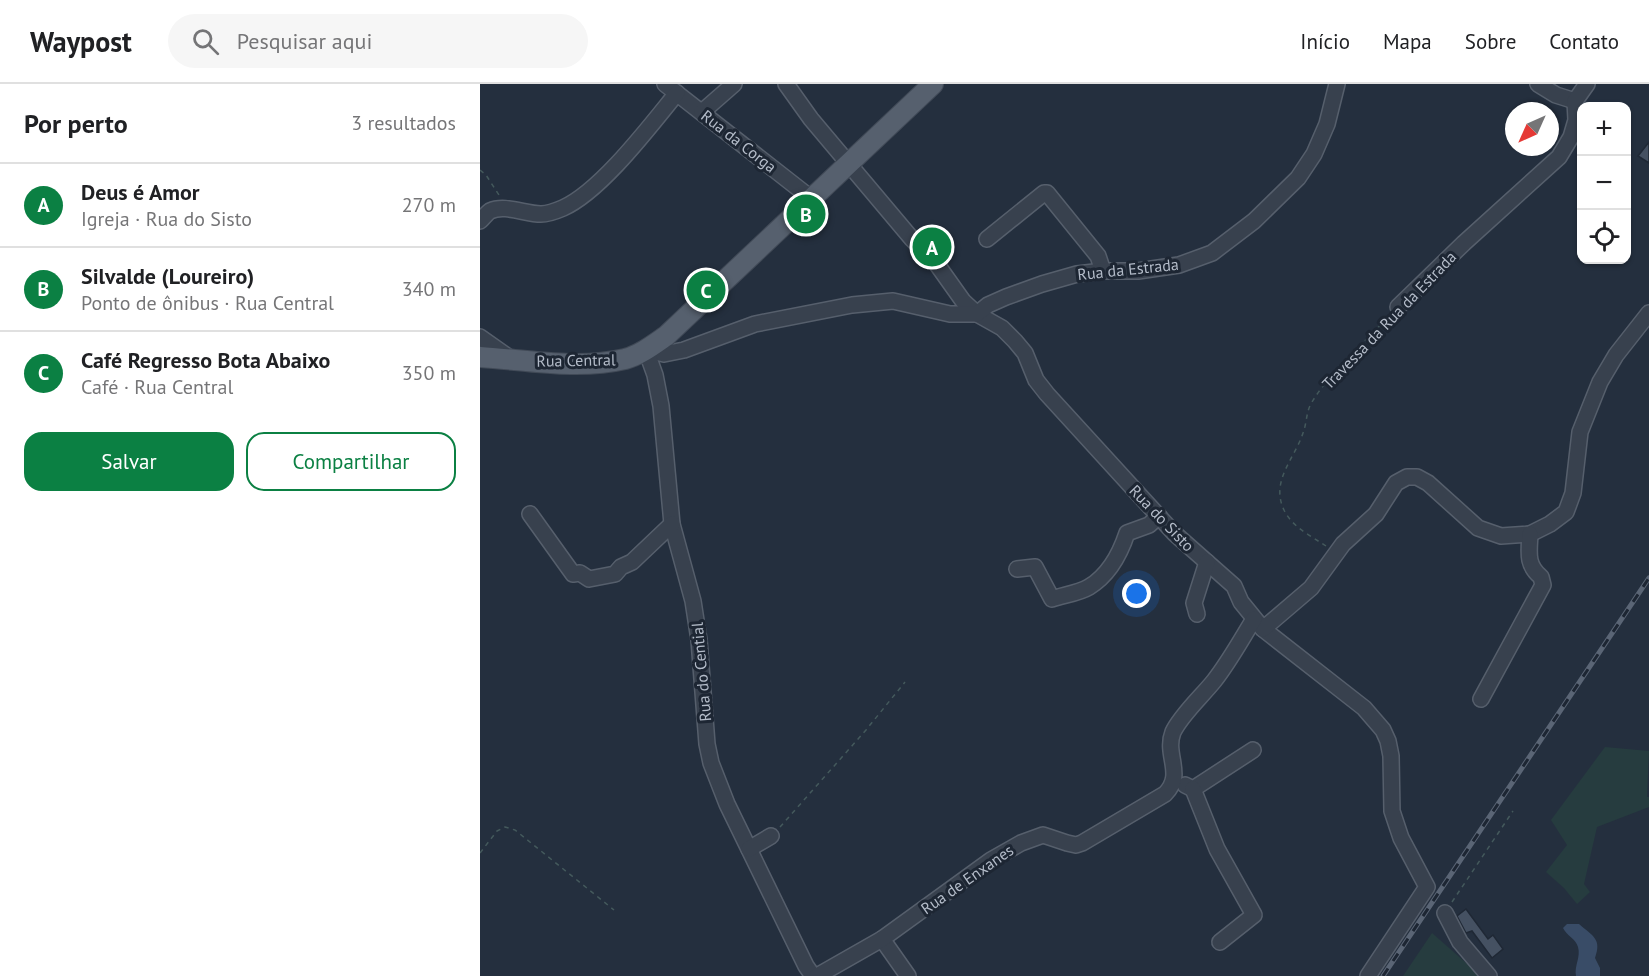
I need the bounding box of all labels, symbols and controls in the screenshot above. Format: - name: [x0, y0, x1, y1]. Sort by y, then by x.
- search box: [168, 14, 588, 68]
- text: Waypost: [30, 23, 132, 60]
- icon: search: [189, 25, 222, 58]
- text: Pesquisar aqui: [237, 27, 372, 55]
- text: Início: [1300, 28, 1350, 55]
- text: Mapa: [1383, 28, 1432, 55]
- text: Sobre: [1465, 28, 1516, 55]
- text: Contato: [1549, 28, 1619, 55]
- north arrow: [1505, 102, 1559, 156]
- map controls: [1577, 102, 1631, 264]
- button: +: [1577, 102, 1631, 156]
- street label: Rua da Corga: [697, 105, 781, 177]
- text: Por perto: [24, 107, 128, 140]
- text: 3 resultados: [351, 110, 456, 136]
- button: −: [1577, 156, 1631, 210]
- text: Deus é Amor: [81, 178, 200, 206]
- text: A: [37, 192, 50, 218]
- text: 270 m: [402, 192, 456, 218]
- pin: B: [786, 192, 826, 236]
- text: Igreja · Rua do Sisto: [81, 206, 252, 232]
- button: locate: [1577, 210, 1631, 264]
- pin: A: [912, 224, 952, 270]
- street label: Travessa da Rua da Estrada: [1318, 247, 1460, 393]
- street label: Rua da Estrada: [1076, 254, 1180, 284]
- text: Silvalde (Loureiro): [81, 262, 254, 290]
- pin: C: [686, 268, 726, 312]
- text: B: [38, 276, 49, 302]
- text: 340 m: [402, 276, 456, 302]
- text: Ponto de ônibus · Rua Central: [81, 290, 334, 316]
- text: Café Regresso Bota Abaixo: [81, 346, 330, 374]
- street label: Rua Central: [536, 349, 616, 371]
- text: C: [38, 360, 49, 386]
- text: 350 m: [402, 360, 456, 386]
- text: Café · Rua Central: [81, 374, 233, 400]
- button: Salvar: [24, 432, 234, 491]
- button: Compartilhar: [246, 432, 456, 491]
- street label: Rua do Sisto: [1125, 480, 1199, 556]
- your location: [1122, 579, 1151, 608]
- street label: Rua do Cential: [687, 621, 715, 722]
- street label: Rua de Enxanes: [917, 840, 1017, 918]

